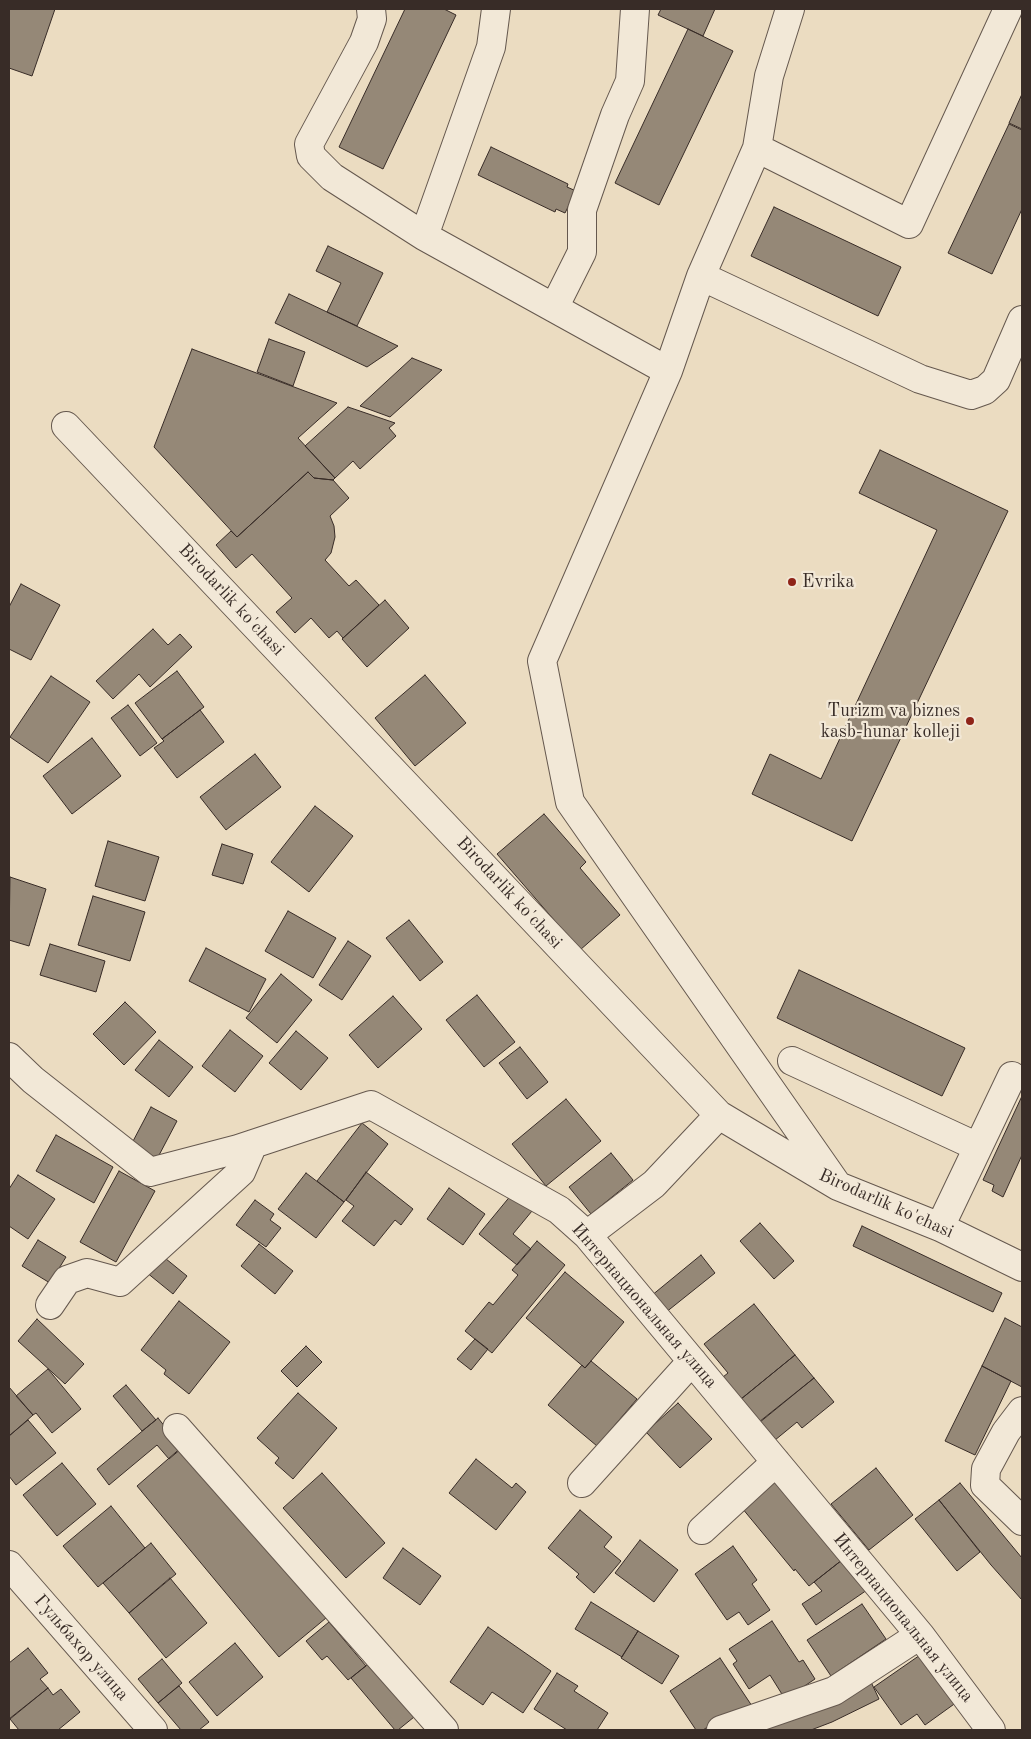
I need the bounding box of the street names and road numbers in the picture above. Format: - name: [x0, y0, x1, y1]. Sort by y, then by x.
- street label: Birodarlik ko'chasi: [174, 540, 288, 660]
- street label: Birodarlik ko'chasi: [452, 833, 566, 953]
- street label: Birodarlik ko'chasi: [815, 1165, 957, 1243]
- street label: Интернациональная улица: [566, 1219, 722, 1393]
- street label: Интернациональная улица: [828, 1529, 978, 1707]
- street label: Гульбахор улица: [29, 1590, 133, 1706]

